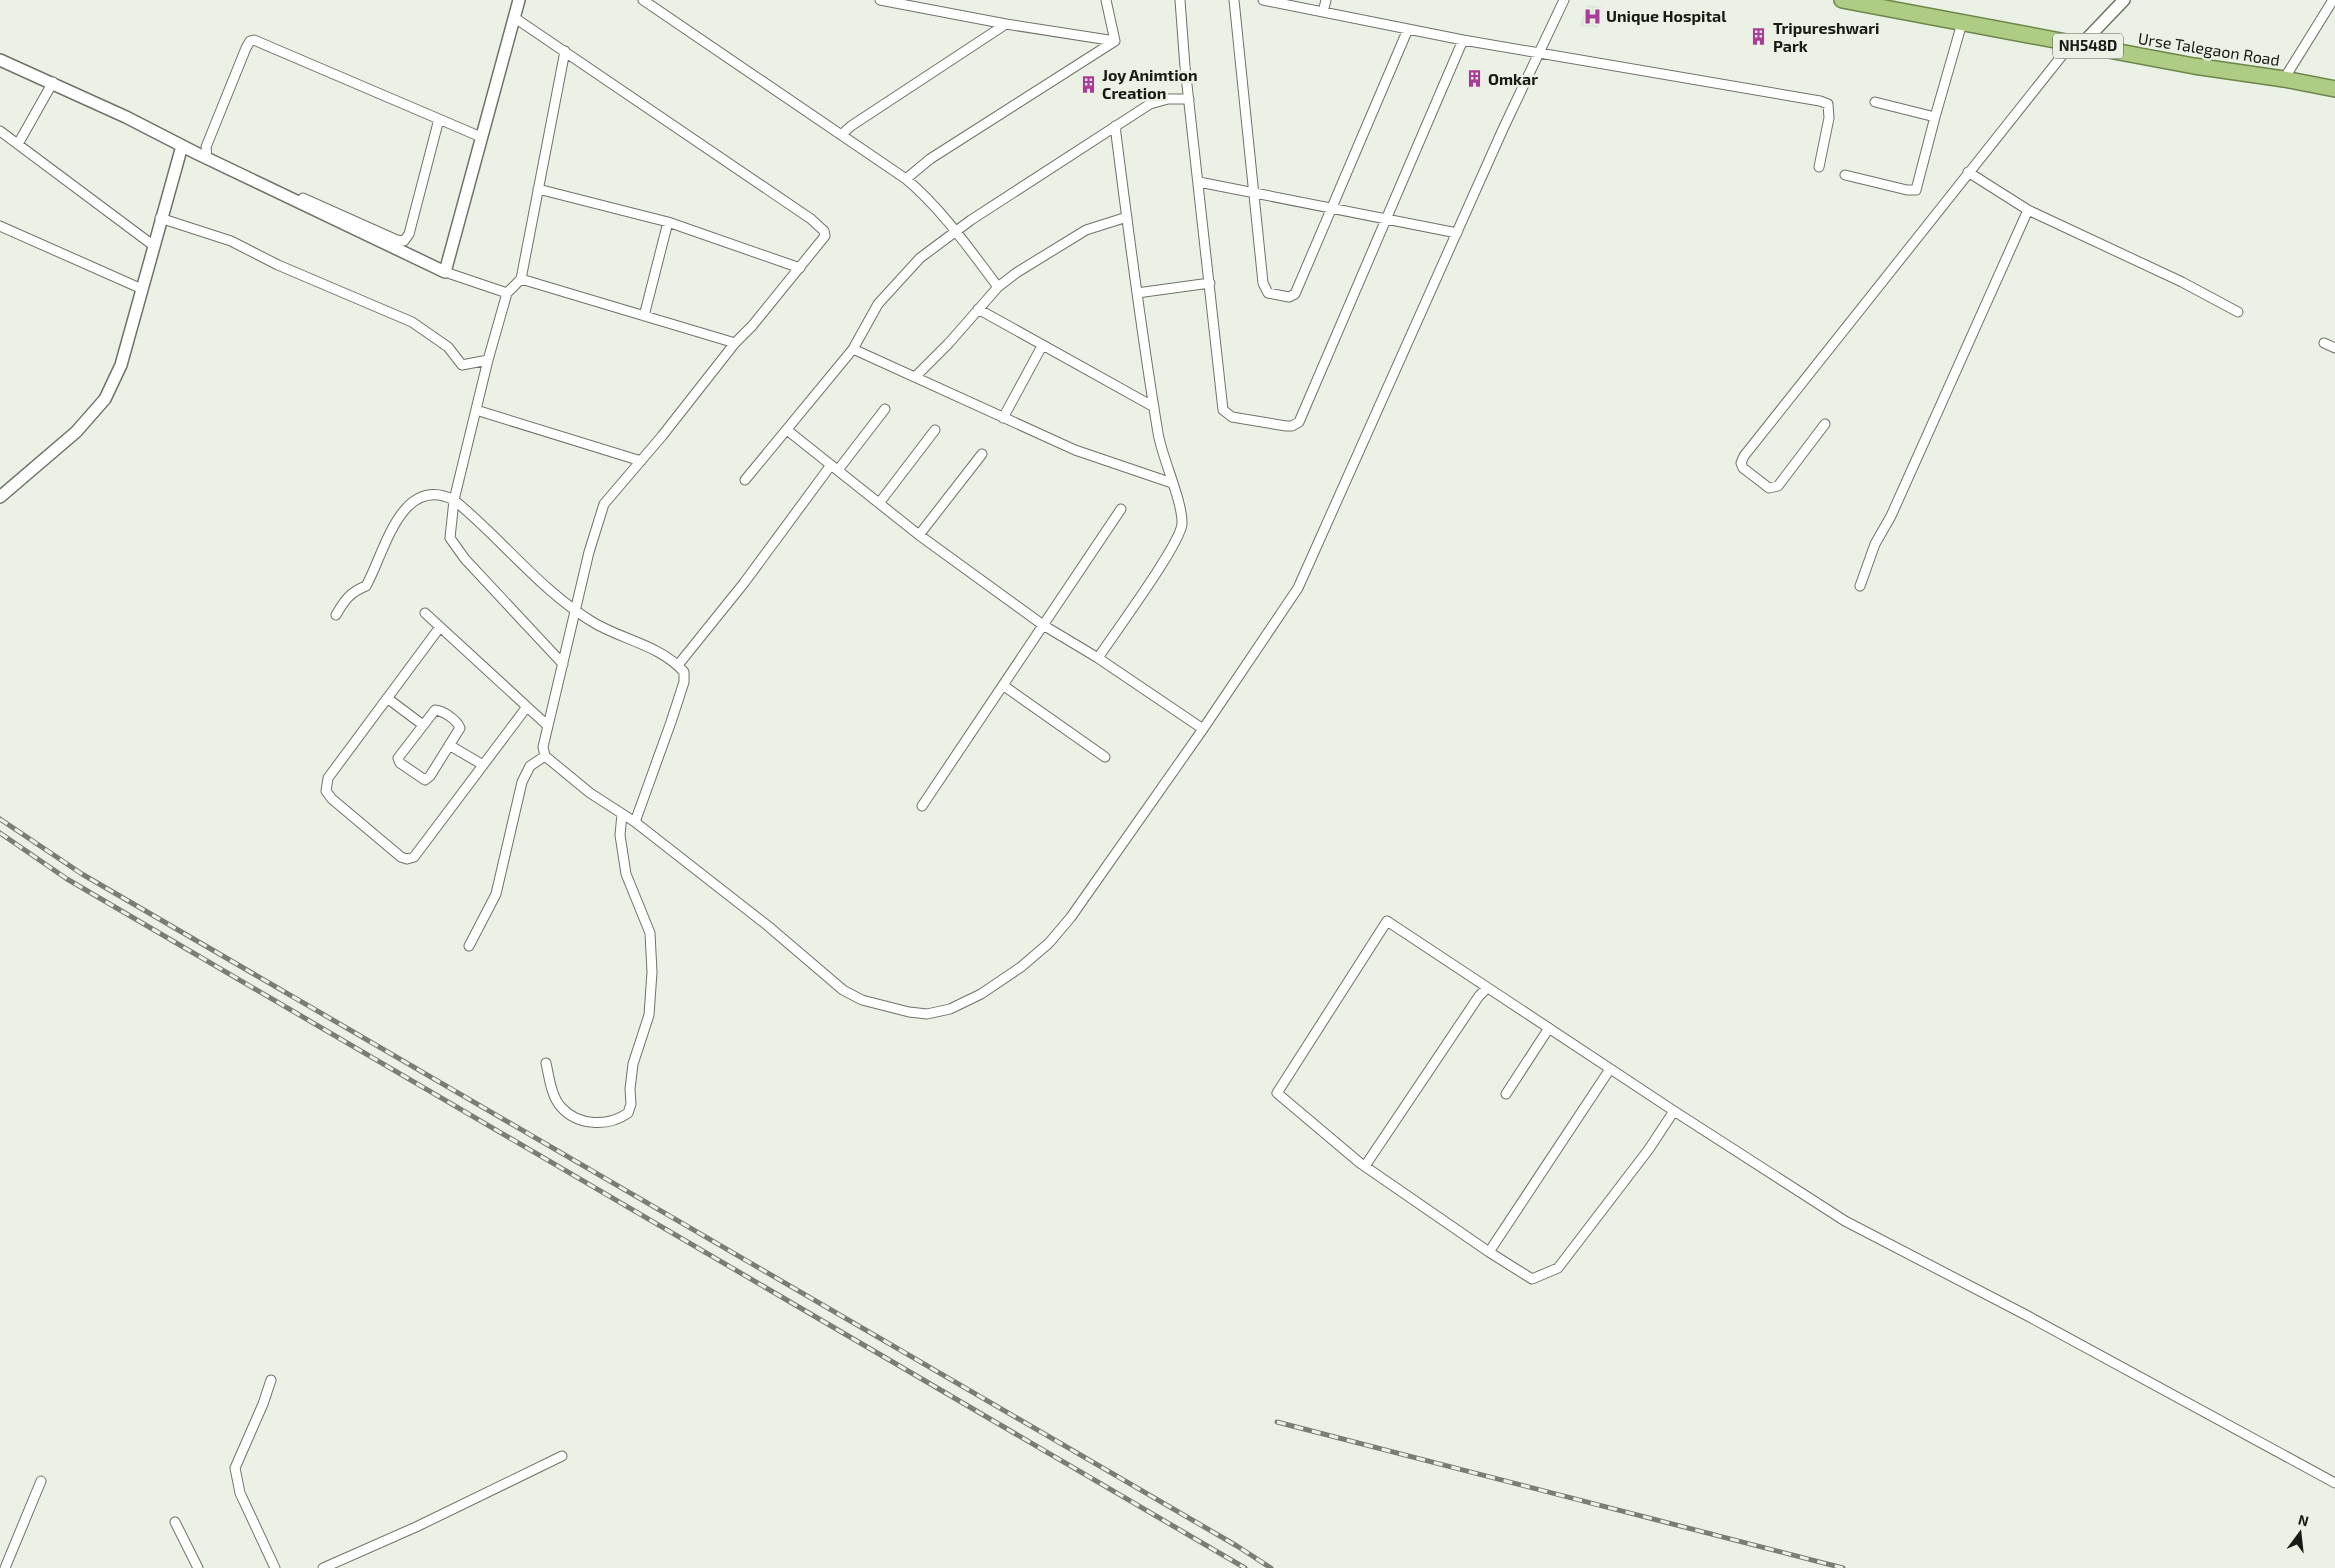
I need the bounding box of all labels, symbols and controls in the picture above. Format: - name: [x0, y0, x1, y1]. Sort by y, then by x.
- hospital icon: Unique Hospital: [1582, 6, 1602, 26]
- place label: Unique Hospital: [1606, 6, 1727, 25]
- place label: Tripureshwari Park: [1773, 18, 1879, 55]
- building icon: Tripureshwari Park: [1749, 27, 1769, 47]
- street label: Urse Talegaon Road: [2137, 28, 2281, 69]
- road number: NH548D: [2053, 34, 2123, 58]
- place label: Joy Animtion Creation: [1102, 65, 1198, 102]
- building icon: Omkar: [1464, 69, 1484, 89]
- place label: Omkar: [1488, 69, 1538, 88]
- building icon: Joy Animtion Creation: [1078, 74, 1098, 94]
- north arrow: [2275, 1508, 2325, 1558]
- text: N: [2296, 1510, 2311, 1529]

